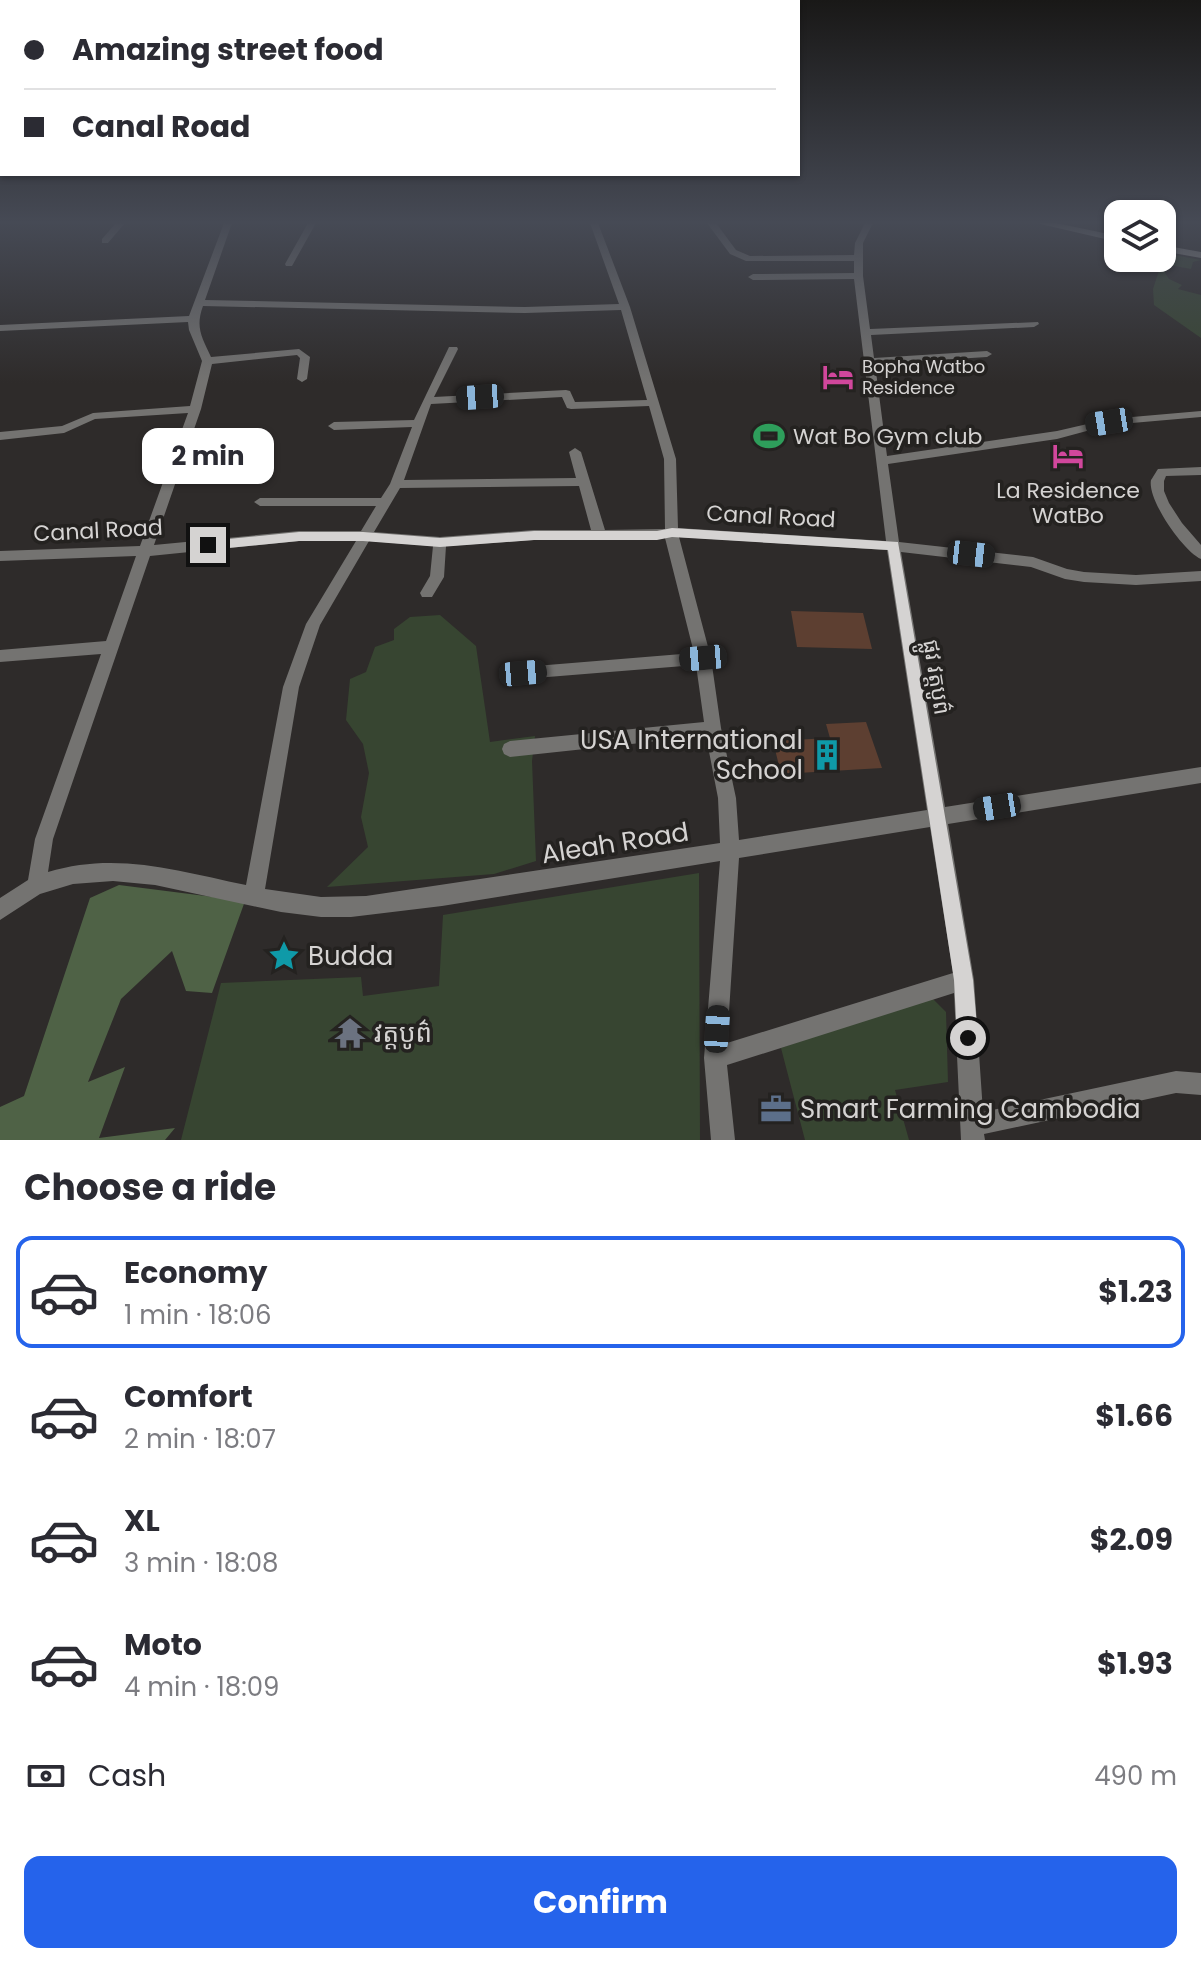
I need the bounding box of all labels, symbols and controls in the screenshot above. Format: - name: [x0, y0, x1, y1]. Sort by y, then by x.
- text: Amazing street food: [72, 28, 384, 71]
- text: Canal Road: [72, 105, 250, 148]
- map controls: [1104, 200, 1176, 272]
- button: layers: [1104, 200, 1176, 272]
- place label: Bopha Watbo Residence: [862, 354, 985, 400]
- hotel icon: Bopha Watbo Residence: [821, 360, 855, 394]
- car: [455, 383, 505, 411]
- car: [1083, 406, 1135, 438]
- sports icon: Wat Bo Gym club: [752, 419, 786, 453]
- place label: Wat Bo Gym club: [793, 421, 982, 452]
- callout: 2 min: [142, 429, 274, 485]
- text: 2 min: [171, 438, 245, 474]
- hotel icon: La Residence WatBo: [1051, 439, 1085, 473]
- place label: La Residence WatBo: [996, 475, 1140, 531]
- street label: Canal Road: [706, 498, 836, 535]
- street label: Canal Road: [33, 512, 163, 549]
- route end: [190, 527, 226, 563]
- car: [946, 540, 996, 568]
- street label: ផ្លូវ វត្តបូព៌: [911, 637, 958, 718]
- car: [678, 644, 728, 672]
- car: [498, 659, 548, 687]
- place label: USA International School: [580, 722, 803, 788]
- building icon: USA International School: [810, 738, 844, 772]
- car: [971, 791, 1023, 823]
- street label: Aleah Road: [539, 814, 691, 872]
- place label: Budda: [308, 938, 393, 974]
- place icon: Budda: [267, 939, 301, 973]
- car: [703, 1004, 731, 1054]
- place label: វត្តបូព៌: [374, 1015, 432, 1051]
- temple icon: វត្តបូព៌: [333, 1016, 367, 1050]
- route start: [950, 1020, 986, 1056]
- place label: Smart Farming Cambodia: [800, 1091, 1141, 1127]
- office icon: Smart Farming Cambodia: [759, 1092, 793, 1126]
- text: Choose a ride: [24, 1162, 276, 1213]
- text: Economy: [124, 1251, 268, 1294]
- icon: car: [28, 1256, 100, 1328]
- text: $1.23: [1098, 1270, 1173, 1313]
- text: 1 min · 18:06: [124, 1297, 272, 1333]
- text: Comfort: [124, 1375, 253, 1418]
- icon: car: [28, 1380, 100, 1452]
- text: $1.66: [1095, 1394, 1173, 1437]
- text: 2 min · 18:07: [124, 1421, 276, 1457]
- text: XL: [124, 1499, 160, 1542]
- icon: car: [28, 1504, 100, 1576]
- text: $2.09: [1090, 1518, 1173, 1561]
- text: 3 min · 18:08: [124, 1545, 278, 1581]
- text: Moto: [124, 1623, 202, 1666]
- icon: car: [28, 1628, 100, 1700]
- text: $1.93: [1097, 1642, 1173, 1685]
- text: 4 min · 18:09: [124, 1669, 279, 1705]
- icon: cash: [24, 1754, 68, 1798]
- text: Cash: [88, 1754, 166, 1797]
- text: 490 m: [1094, 1758, 1177, 1794]
- button: Confirm: [24, 1856, 1177, 1948]

